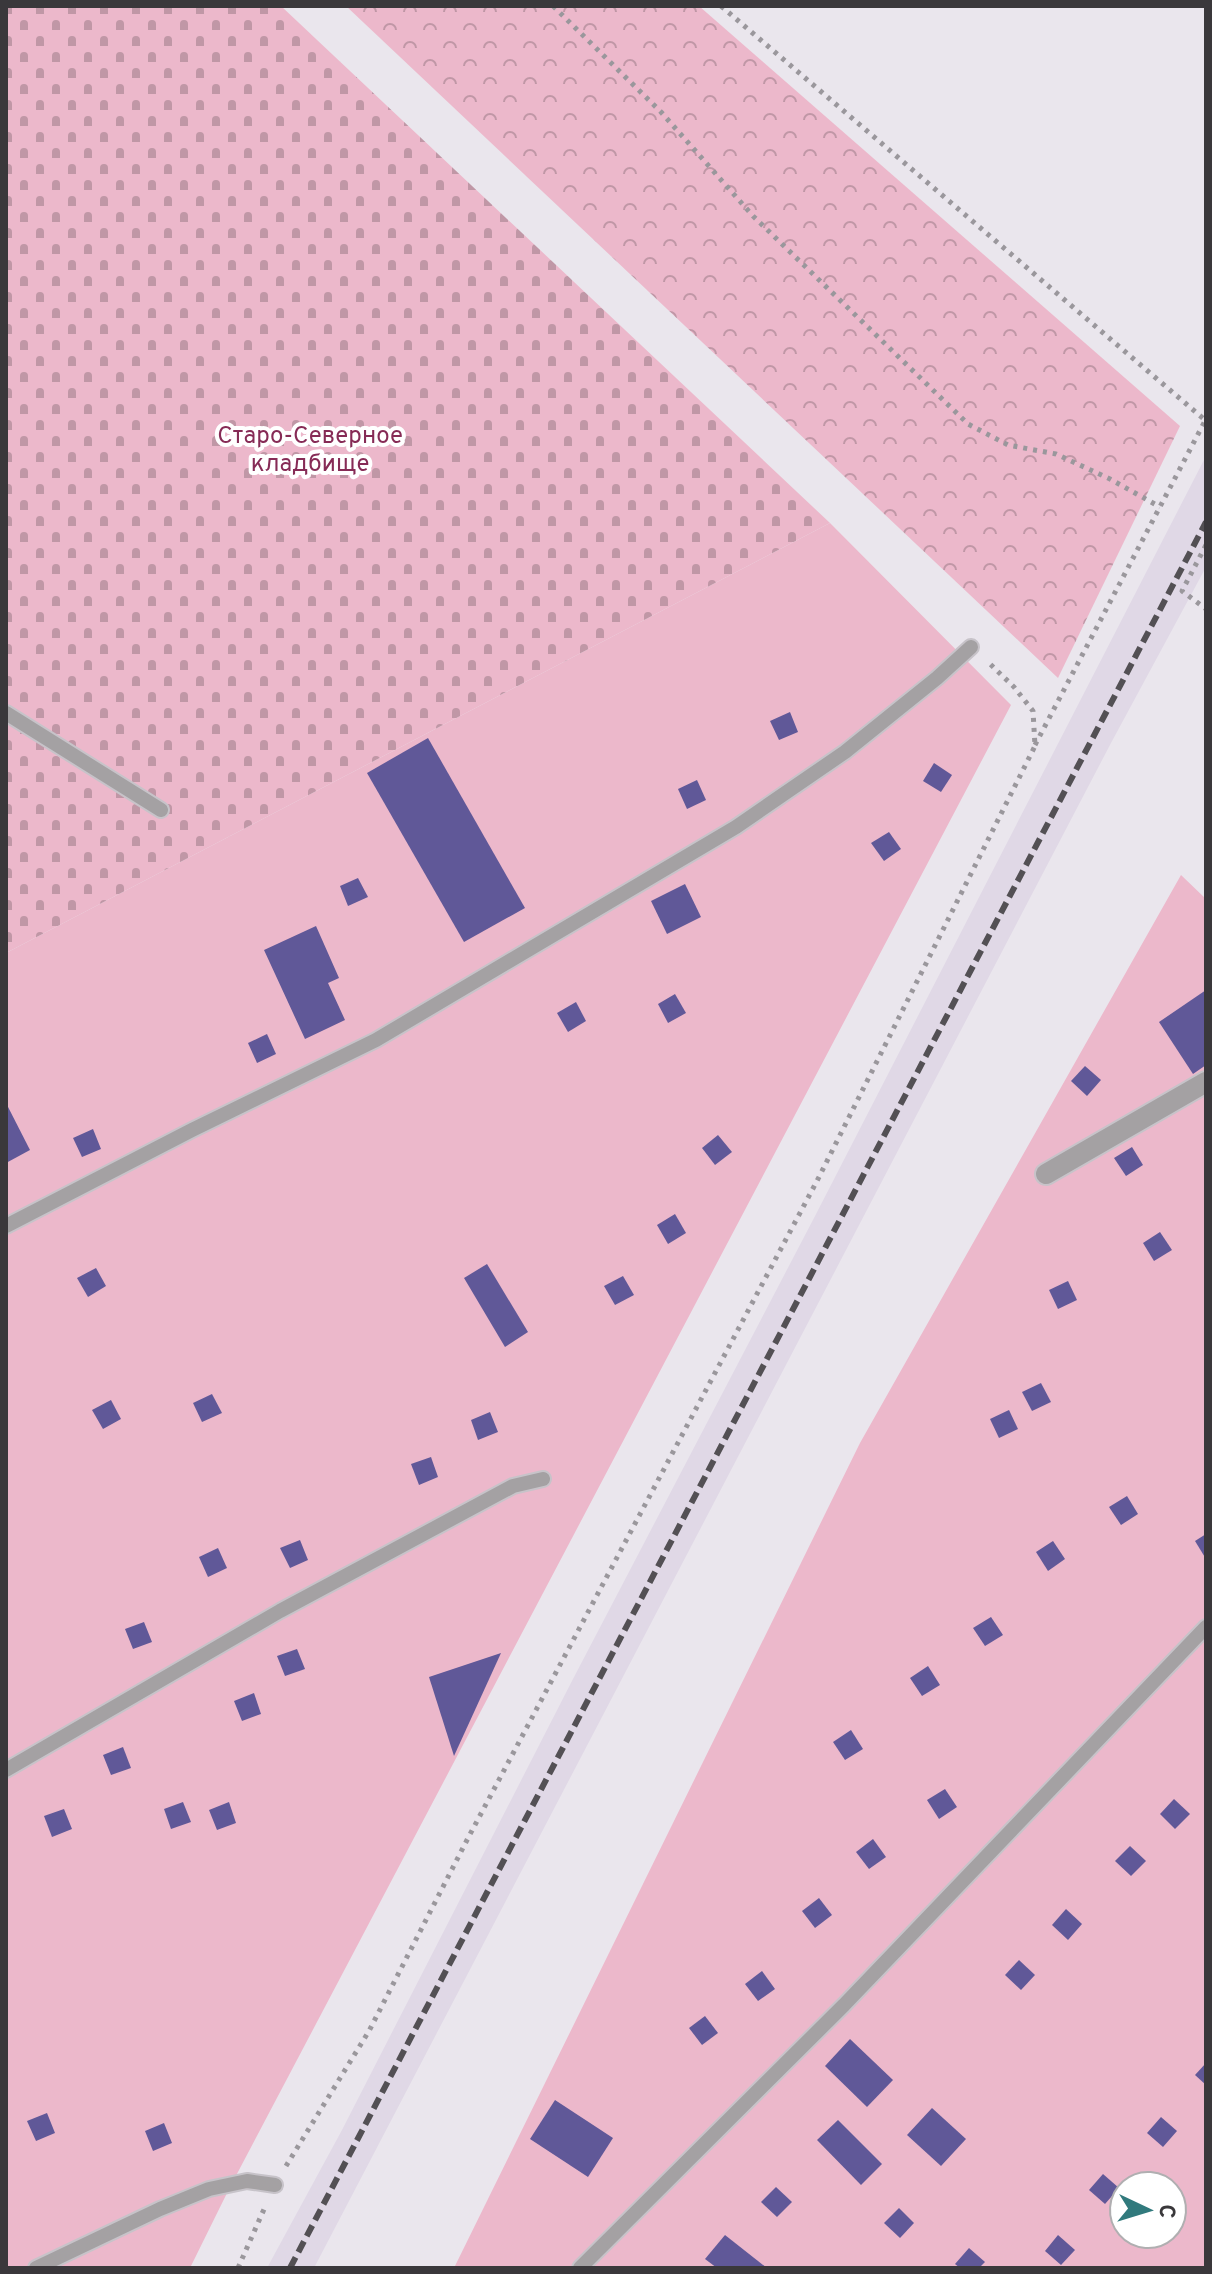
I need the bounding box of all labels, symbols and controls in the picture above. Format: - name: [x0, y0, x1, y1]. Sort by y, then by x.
- park label: Старо-Северное кладбище: [217, 422, 403, 480]
- north arrow: [1108, 2170, 1188, 2250]
- text: С: [1151, 2203, 1179, 2219]

